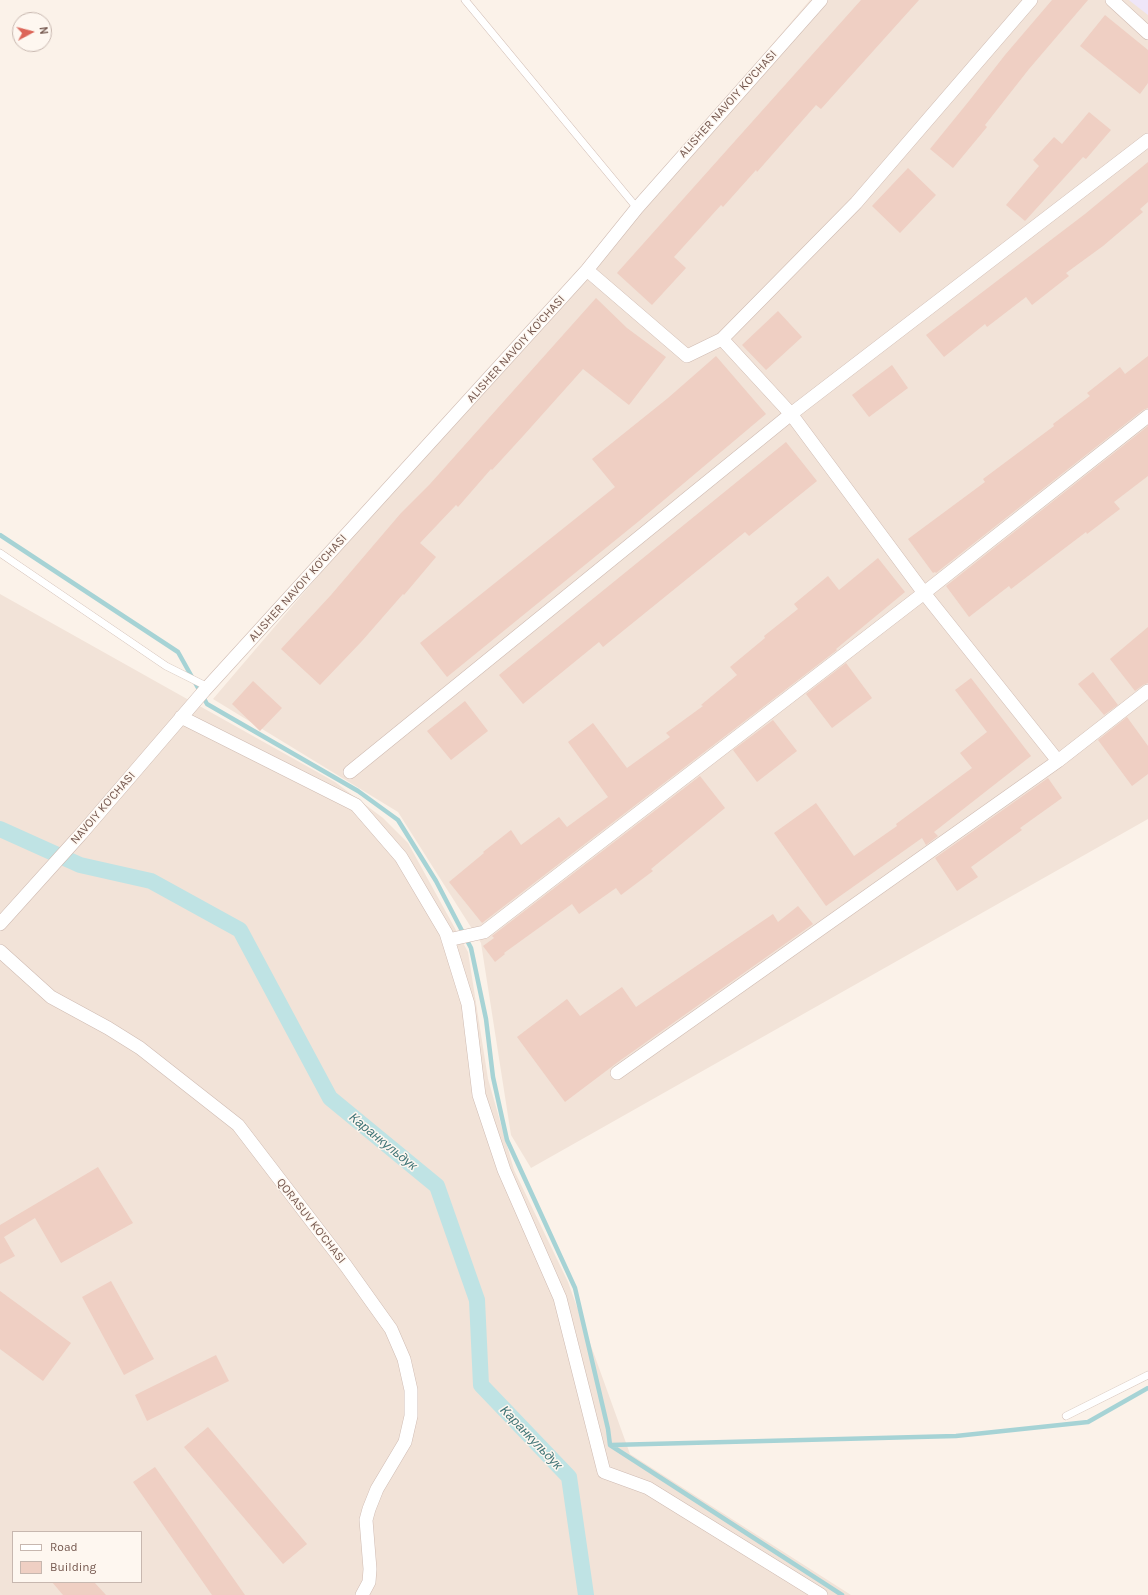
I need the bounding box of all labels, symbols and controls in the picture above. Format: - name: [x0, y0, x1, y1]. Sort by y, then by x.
- north arrow: [12, 12, 52, 52]
- text: N: [36, 26, 50, 35]
- street label: ALISHER NAVOIY KO'CHASI: [676, 47, 780, 161]
- street label: ALISHER NAVOIY KO'CHASI: [464, 292, 568, 406]
- street label: ALISHER NAVOIY KO'CHASI: [246, 531, 350, 645]
- street label: NAVOIY KO'CHASI: [68, 769, 138, 847]
- water label: Каранкульдук: [346, 1110, 420, 1174]
- street label: QORASUV KO'CHASI: [273, 1176, 349, 1266]
- water label: Каранкульдук: [497, 1403, 565, 1473]
- legend: [12, 1531, 142, 1583]
- text: Road: [50, 1540, 78, 1554]
- text: Building: [50, 1560, 96, 1574]

